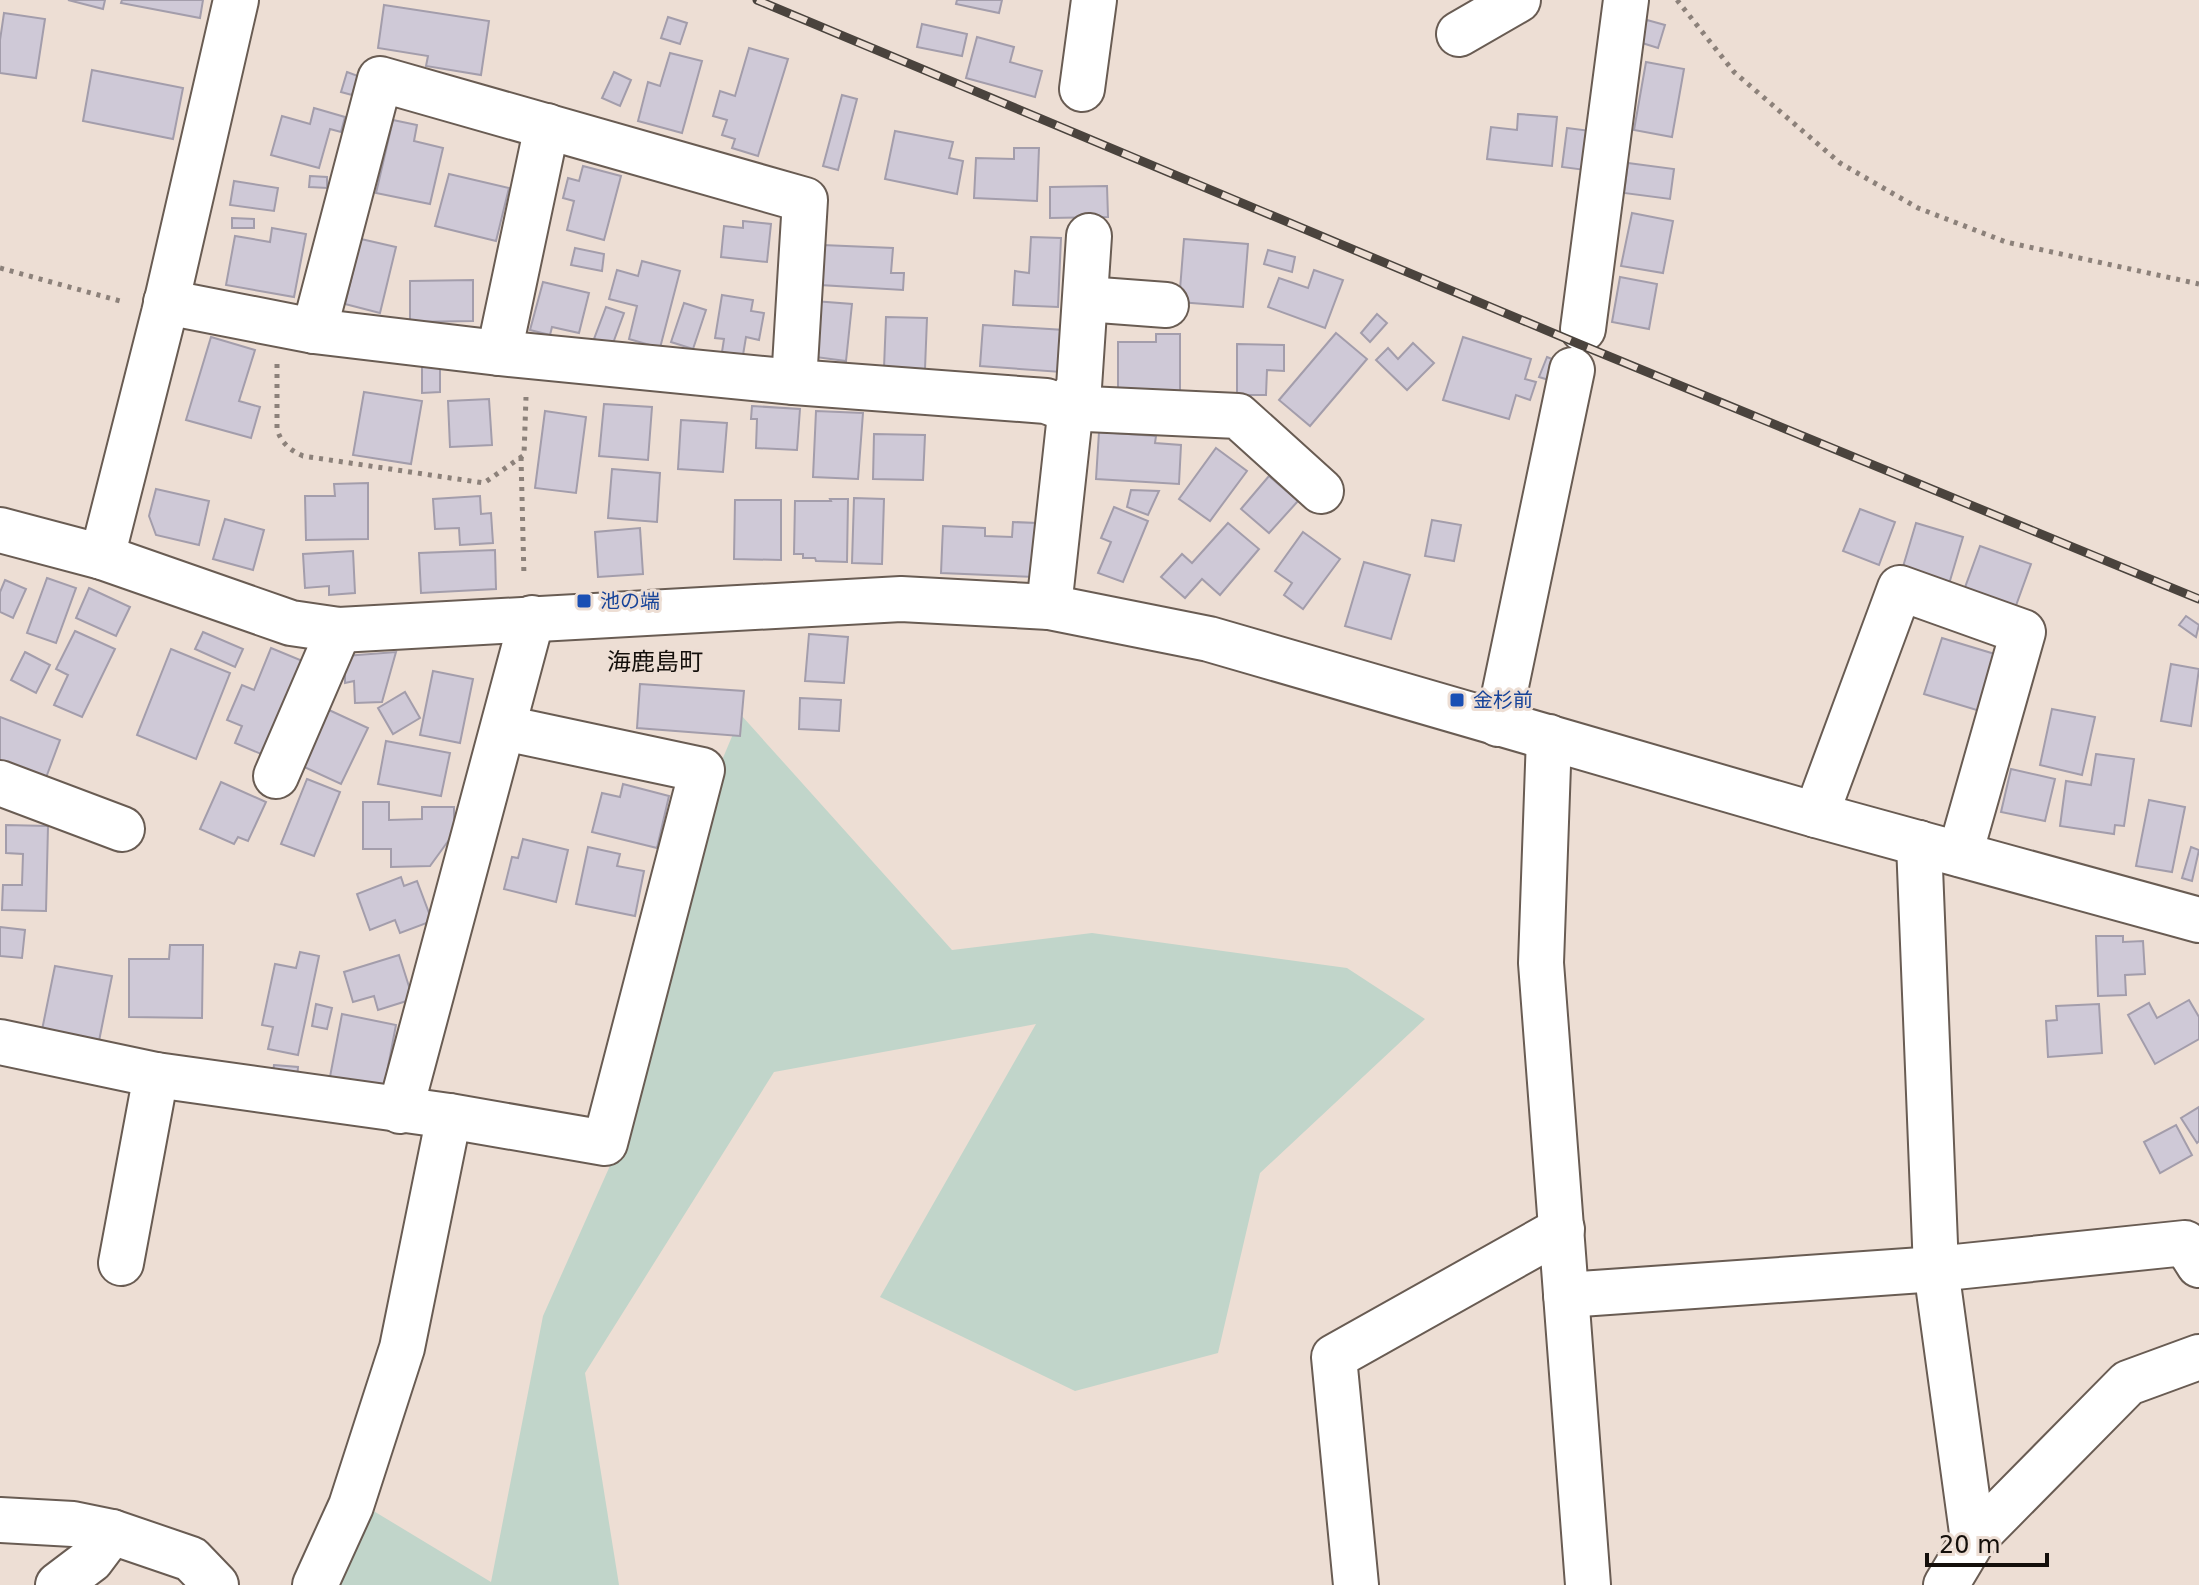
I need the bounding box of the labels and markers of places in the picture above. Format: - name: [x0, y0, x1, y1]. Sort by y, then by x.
- place label: 池の端: [600, 589, 660, 613]
- marker: 池の端: [575, 592, 593, 610]
- place label: 金杉前: [1473, 688, 1533, 712]
- marker: 金杉前: [1448, 691, 1466, 709]

